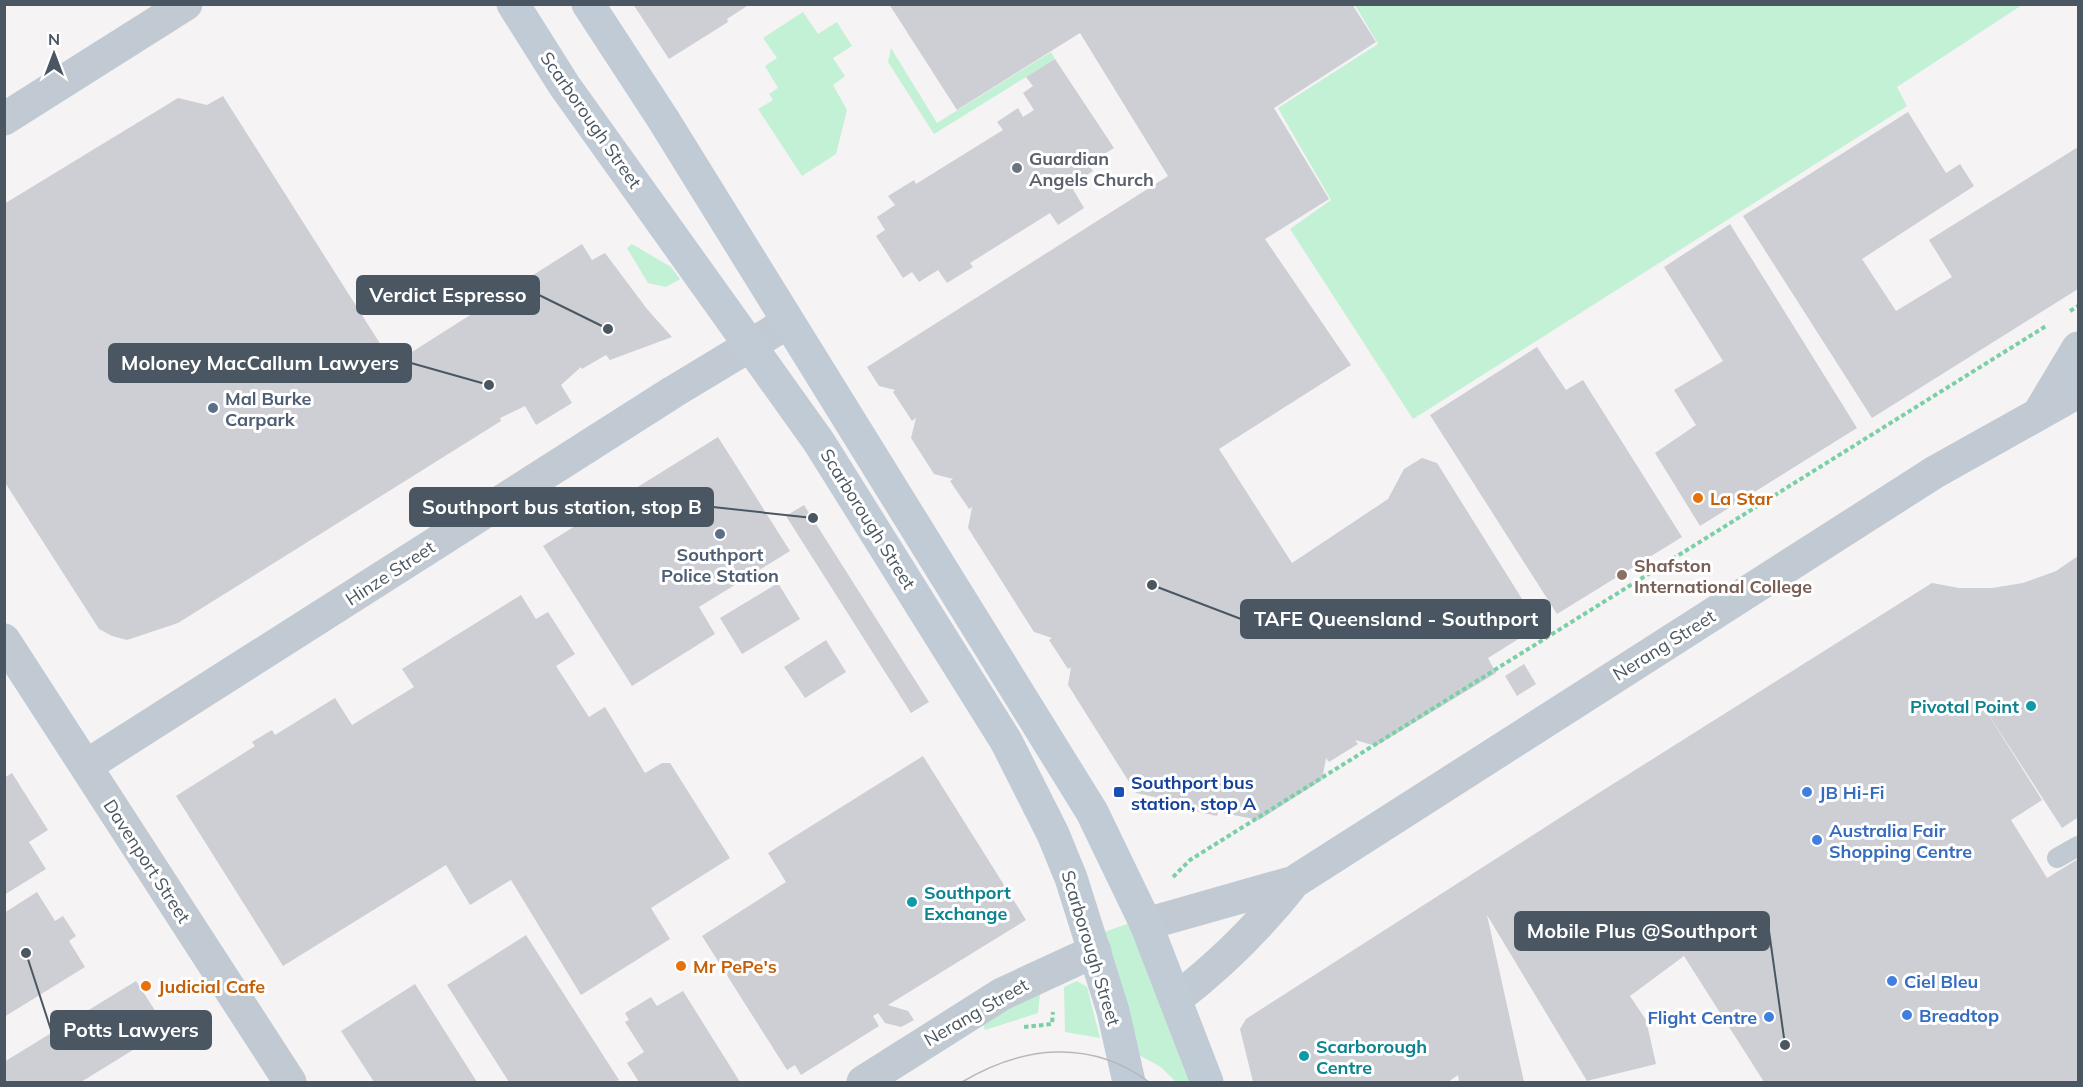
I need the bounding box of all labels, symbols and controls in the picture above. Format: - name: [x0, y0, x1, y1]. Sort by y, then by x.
- north arrow: [24, 24, 84, 84]
- text: N: [48, 29, 60, 49]
- street label: Scarborough Street: [535, 47, 647, 193]
- place label: Guardian Angels Church: [1029, 147, 1154, 191]
- marker: Guardian Angels Church: [1010, 161, 1024, 175]
- callout: Verdict Espresso: [357, 276, 539, 314]
- text: Verdict Espresso: [368, 282, 527, 307]
- callout: Moloney MacCallum Lawyers: [109, 344, 411, 382]
- text: Moloney MacCallum Lawyers: [121, 350, 399, 375]
- place label: Mal Burke Carpark: [225, 387, 311, 431]
- marker: Mal Burke Carpark: [206, 401, 220, 415]
- street label: Scarborough Street: [815, 444, 921, 594]
- place label: La Star: [1710, 487, 1774, 510]
- callout: Southport bus station, stop B: [410, 488, 713, 526]
- marker: La Star: [1691, 491, 1705, 505]
- text: Southport bus station, stop B: [422, 494, 702, 519]
- marker: Southport Police Station: [713, 527, 727, 541]
- street label: Hinze Street: [341, 536, 439, 610]
- place label: Southport Police Station: [661, 543, 779, 587]
- place label: Shafston International College: [1634, 554, 1812, 598]
- marker: Shafston International College: [1615, 568, 1629, 582]
- callout: TAFE Queensland - Southport: [1241, 600, 1550, 638]
- street label: Nerang Street: [1609, 604, 1719, 686]
- text: TAFE Queensland - Southport: [1254, 606, 1539, 631]
- place label: Pivotal Point: [1910, 695, 2019, 718]
- marker: Pivotal Point: [2024, 699, 2038, 713]
- place label: Southport bus station, stop A: [1131, 771, 1257, 815]
- place label: JB Hi-Fi: [1819, 781, 1884, 804]
- marker: Southport bus station, stop A: [1112, 785, 1126, 799]
- marker: JB Hi-Fi: [1800, 785, 1814, 799]
- street label: Davenport Street: [98, 795, 196, 927]
- place label: Australia Fair Shopping Centre: [1829, 819, 1972, 863]
- marker: Australia Fair Shopping Centre: [1810, 833, 1824, 847]
- street label: Scarborough Street: [1056, 867, 1126, 1029]
- place label: Southport Exchange: [924, 881, 1011, 925]
- marker: Southport Exchange: [905, 895, 919, 909]
- callout: Mobile Plus @Southport: [1515, 912, 1769, 950]
- text: Mobile Plus @Southport: [1527, 918, 1758, 943]
- place label: Mr PePe's: [693, 955, 777, 978]
- marker: Mr PePe's: [674, 959, 688, 973]
- place label: Ciel Bleu: [1904, 970, 1978, 993]
- street label: Nerang Street: [920, 973, 1032, 1051]
- marker: Ciel Bleu: [1885, 974, 1899, 988]
- place label: Judicial Cafe: [158, 975, 265, 998]
- marker: Judicial Cafe: [139, 979, 153, 993]
- place label: Breadtop: [1919, 1004, 1999, 1027]
- place label: Flight Centre: [1647, 1006, 1757, 1029]
- marker: Breadtop: [1900, 1008, 1914, 1022]
- marker: Flight Centre: [1762, 1010, 1776, 1024]
- callout: Potts Lawyers: [51, 1011, 211, 1049]
- text: Potts Lawyers: [63, 1017, 199, 1042]
- place label: Scarborough Centre: [1316, 1035, 1427, 1079]
- marker: Scarborough Centre: [1297, 1049, 1311, 1063]

